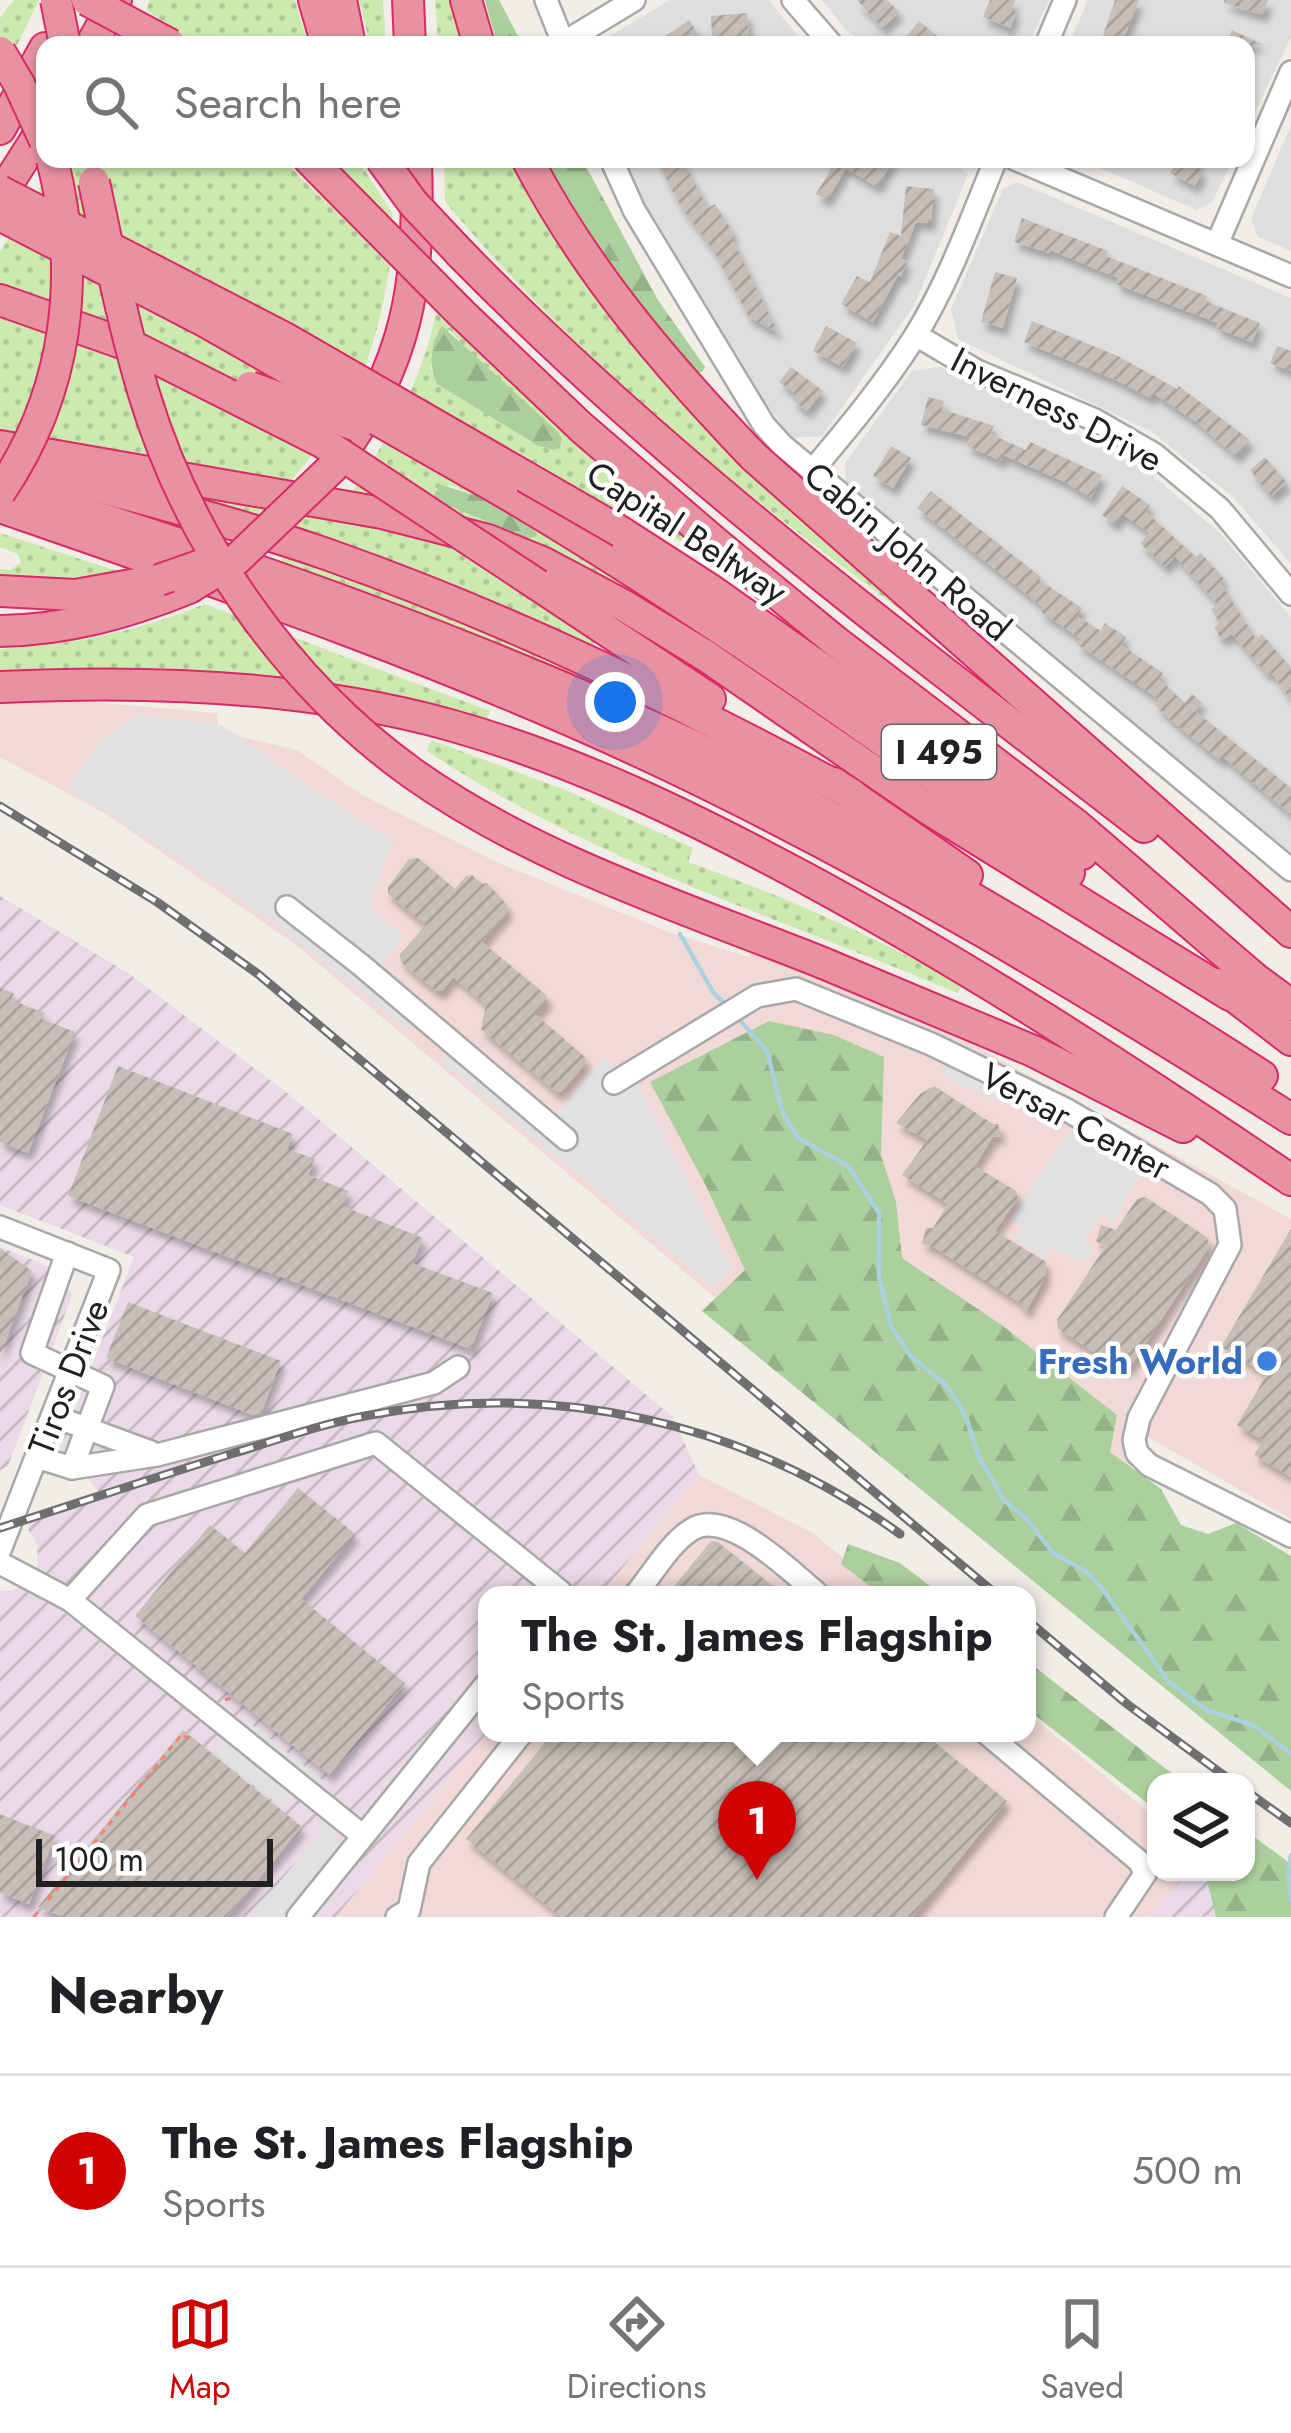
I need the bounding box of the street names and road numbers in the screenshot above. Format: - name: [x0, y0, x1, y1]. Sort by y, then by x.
- street label: Inverness Drive: [942, 333, 1172, 485]
- street label: Capital Beltway: [576, 448, 798, 616]
- street label: Cabin John Road: [793, 449, 1023, 653]
- road number: I 495: [882, 725, 996, 779]
- street label: Versar Center: [972, 1049, 1181, 1193]
- street label: Tiros Drive: [15, 1292, 121, 1462]

